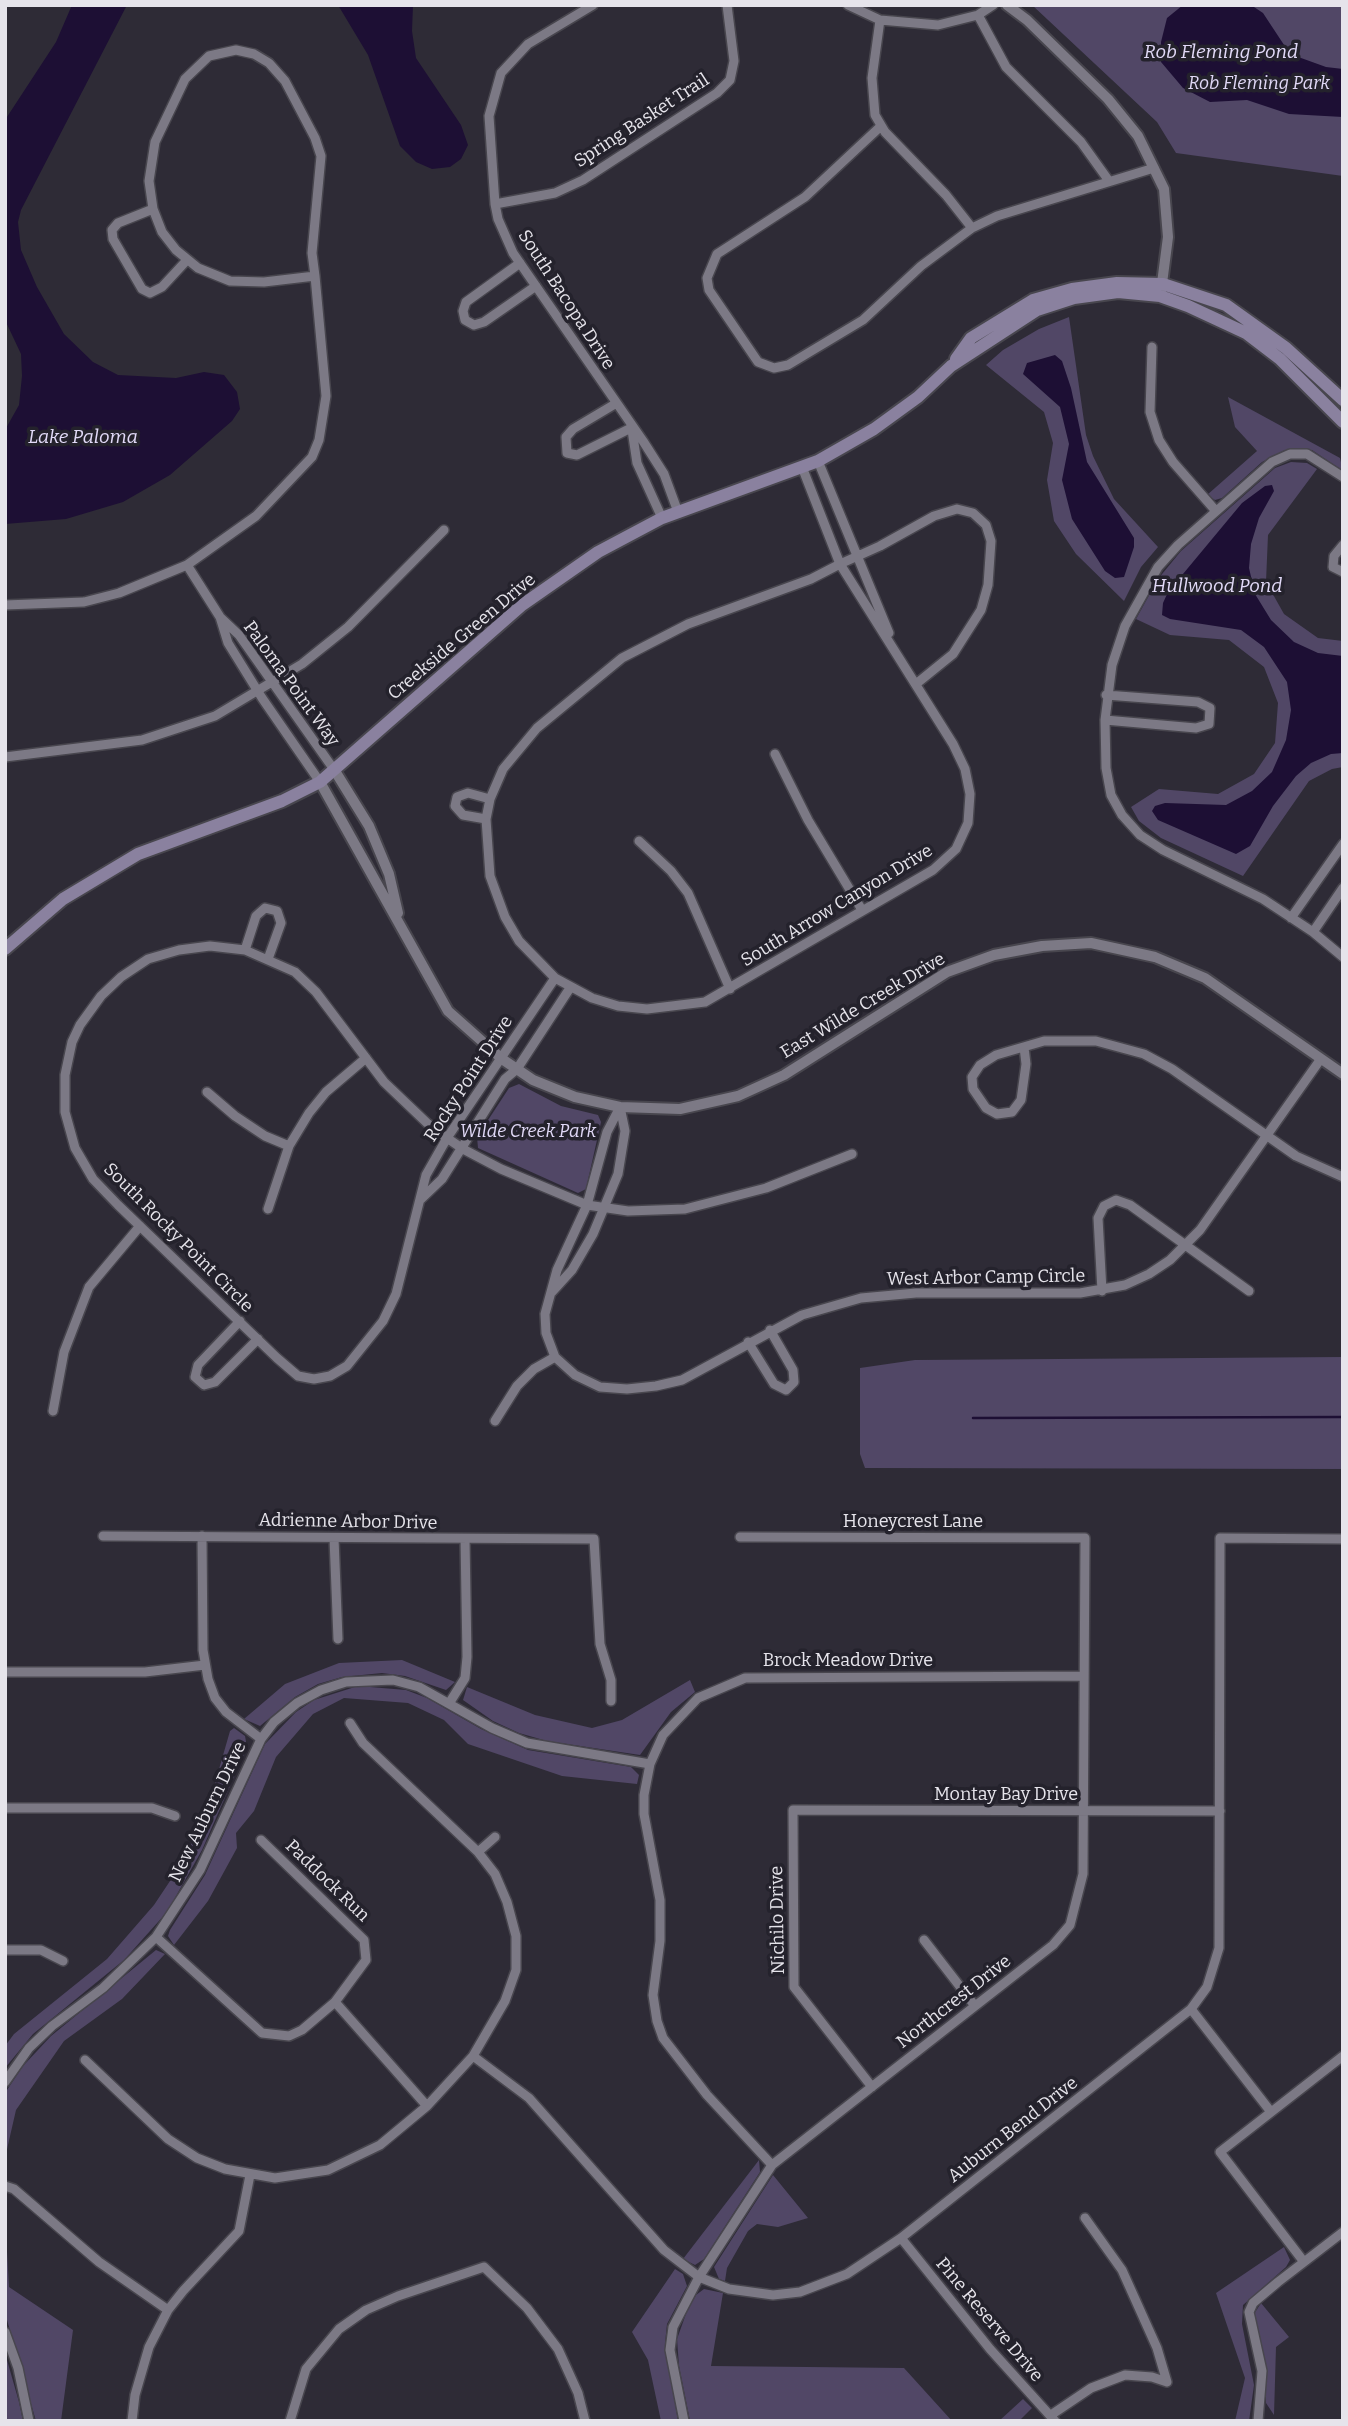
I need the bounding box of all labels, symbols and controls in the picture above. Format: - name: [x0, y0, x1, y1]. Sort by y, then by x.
- water label: Rob Fleming Pond: [1144, 42, 1298, 64]
- street label: Spring Basket Trail: [571, 69, 713, 173]
- park label: Rob Fleming Park: [1188, 73, 1330, 95]
- street label: South Bacopa Drive: [513, 226, 619, 374]
- water label: Lake Paloma: [28, 427, 138, 449]
- street label: Creekside Green Drive: [384, 569, 540, 705]
- water label: Hullwood Pond: [1152, 576, 1282, 598]
- street label: Paloma Point Way: [238, 617, 344, 751]
- street label: South Arrow Canyon Drive: [737, 840, 937, 972]
- street label: East Wilde Creek Drive: [777, 948, 949, 1064]
- street label: Rocky Point Drive: [420, 1012, 518, 1146]
- park label: Wilde Creek Park: [460, 1121, 596, 1143]
- street label: South Rocky Point Circle: [99, 1159, 257, 1317]
- street label: West Arbor Camp Circle: [887, 1265, 1085, 1291]
- street label: Adrienne Arbor Drive: [258, 1510, 438, 1534]
- street label: Honeycrest Lane: [843, 1511, 983, 1533]
- street label: Brock Meadow Drive: [763, 1650, 933, 1672]
- street label: New Auburn Drive: [165, 1738, 251, 1886]
- street label: Montay Bay Drive: [934, 1784, 1078, 1806]
- street label: Paddock Run: [280, 1836, 374, 1926]
- street label: Nichilo Drive: [766, 1866, 790, 1974]
- street label: Northcrest Drive: [892, 1951, 1016, 2053]
- street label: Auburn Bend Drive: [944, 2073, 1082, 2187]
- street label: Pine Reserve Drive: [931, 2253, 1047, 2387]

